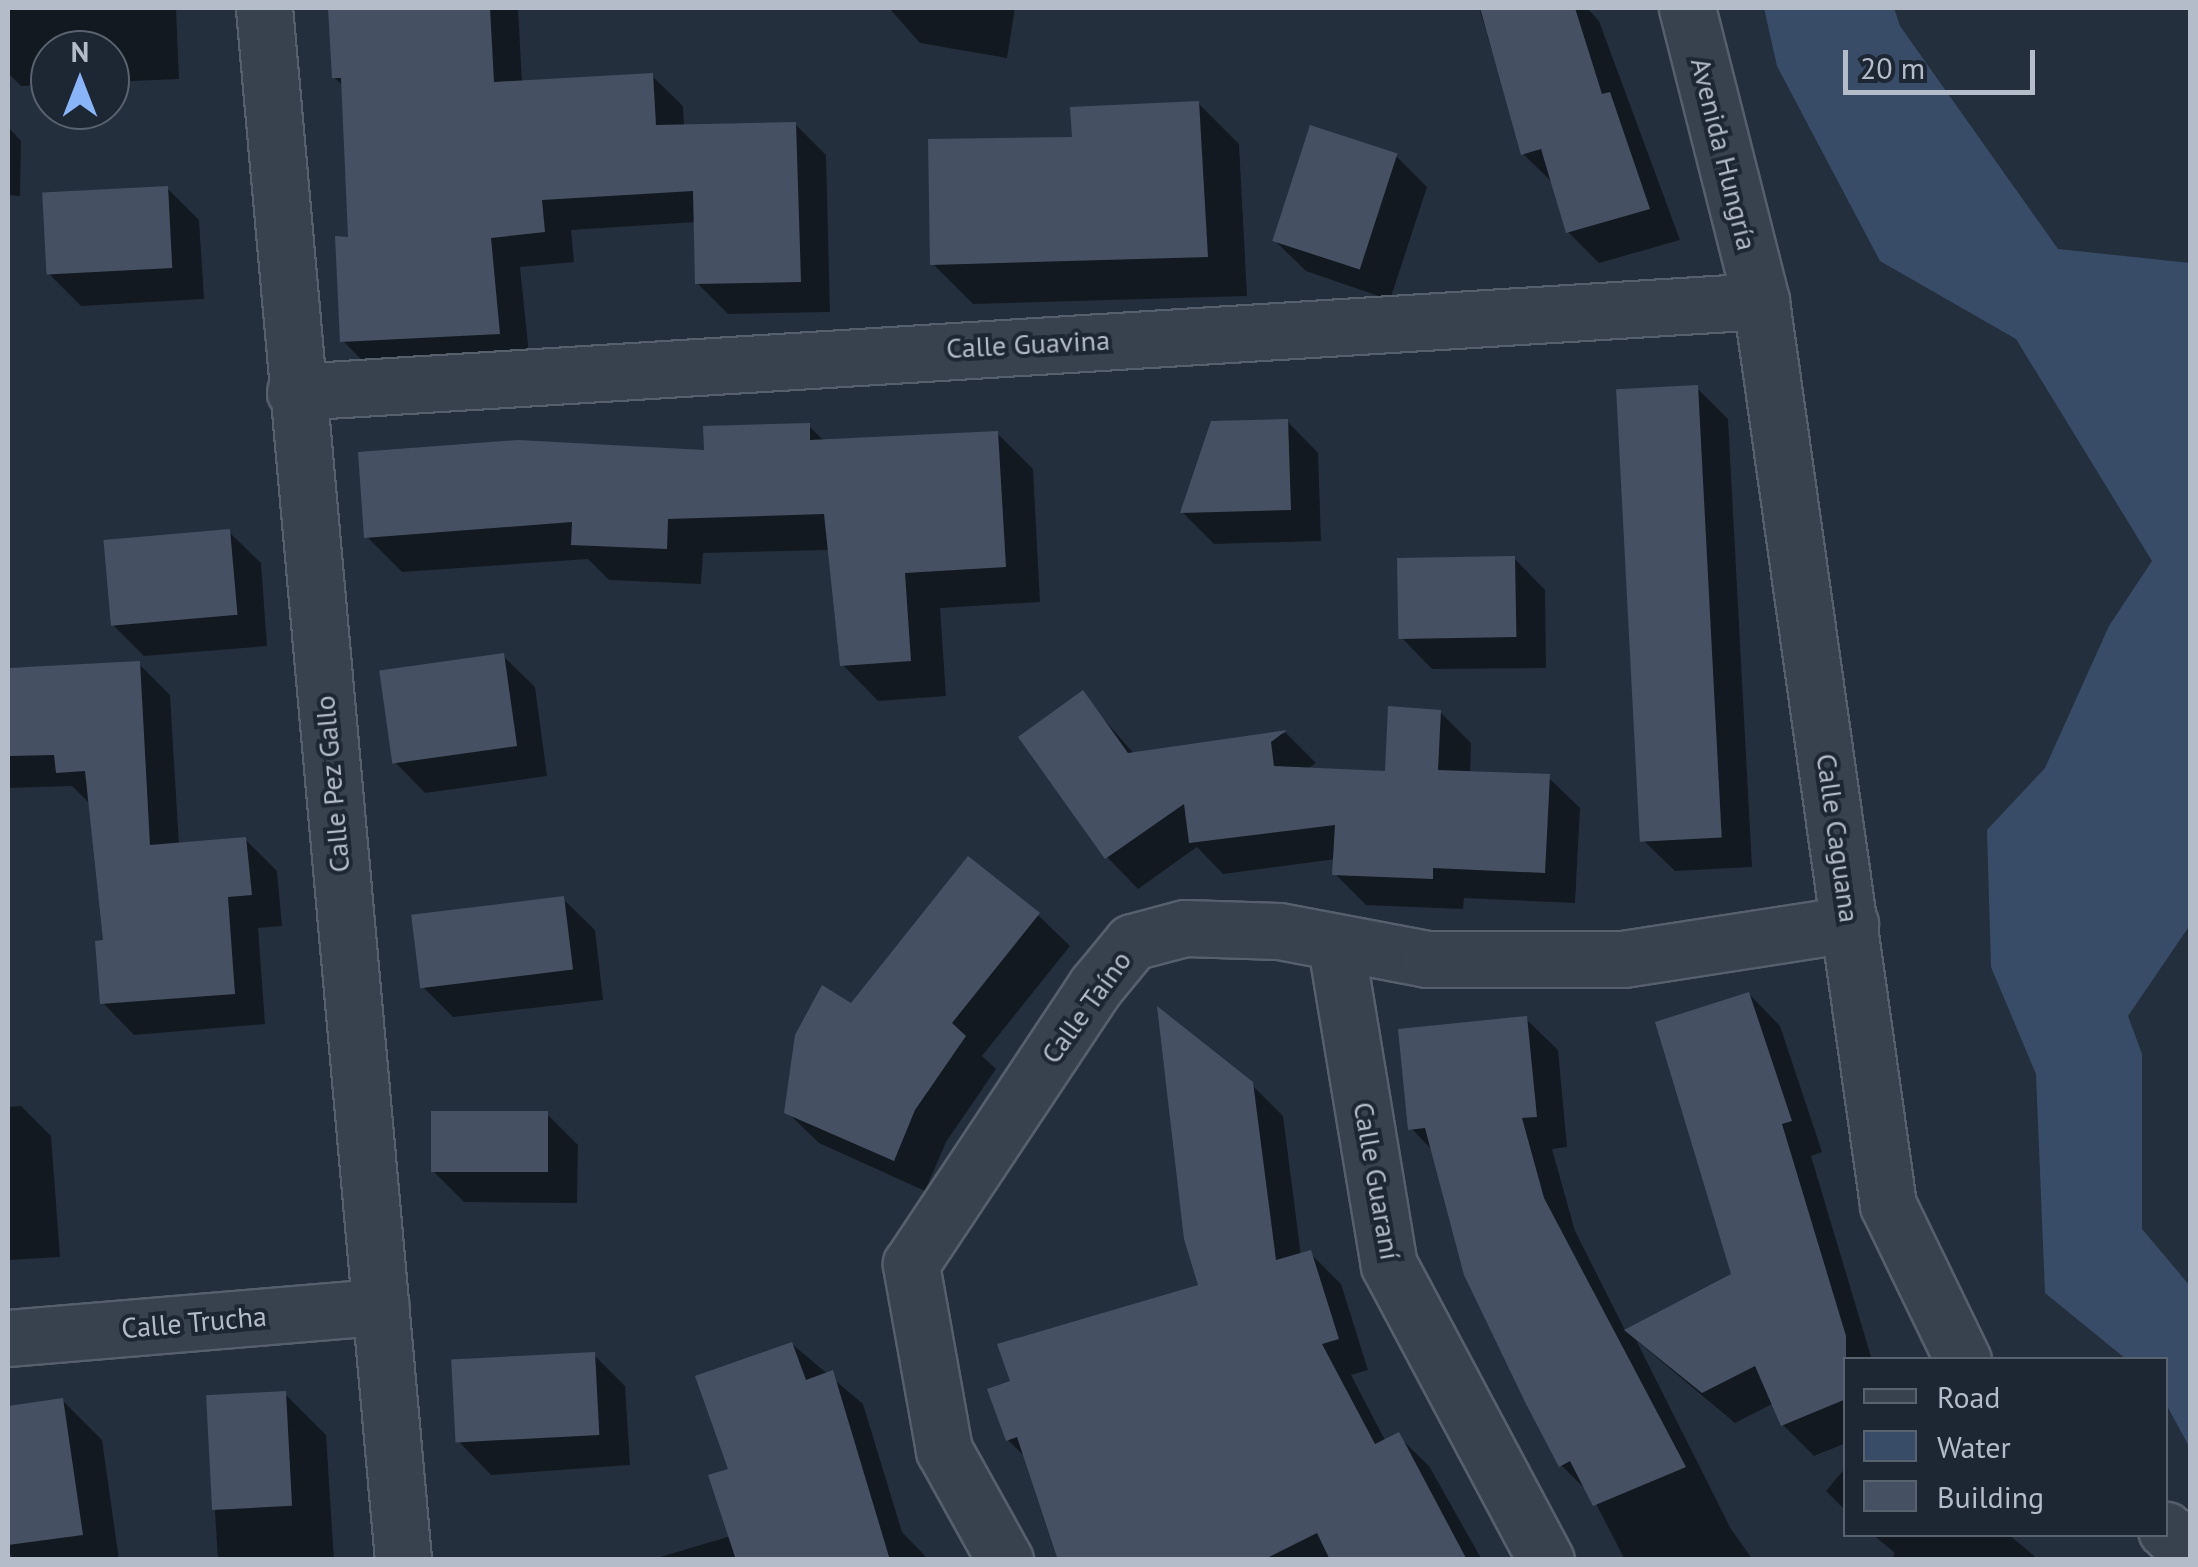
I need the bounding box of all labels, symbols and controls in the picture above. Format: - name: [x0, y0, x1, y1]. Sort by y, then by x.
- north arrow: [30, 30, 130, 130]
- scale bar: [1848, 30, 2040, 92]
- text: N: [71, 33, 89, 70]
- text: 20 m: [1860, 48, 1925, 87]
- street label: Avenida Hungría: [1684, 54, 1764, 254]
- street label: Calle Guavina: [945, 323, 1111, 365]
- street label: Calle Pez Gallo: [307, 694, 357, 874]
- street label: Calle Caguana: [1810, 751, 1866, 925]
- street label: Calle Taíno: [1034, 944, 1138, 1070]
- street label: Calle Guaraní: [1347, 1099, 1407, 1263]
- street label: Calle Trucha: [120, 1299, 268, 1345]
- legend: [1843, 1357, 2168, 1537]
- text: Road: [1937, 1377, 2001, 1416]
- text: Water: [1937, 1427, 2011, 1466]
- text: Building: [1937, 1477, 2044, 1516]

